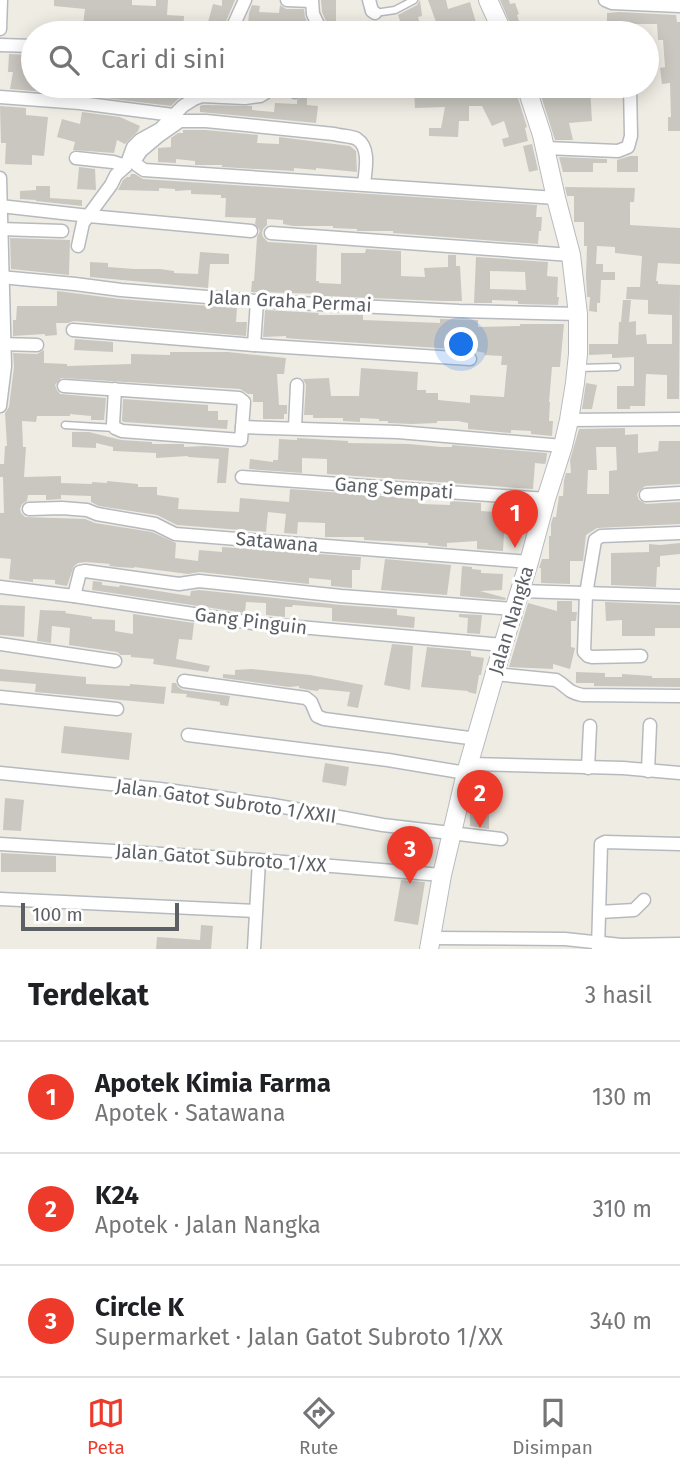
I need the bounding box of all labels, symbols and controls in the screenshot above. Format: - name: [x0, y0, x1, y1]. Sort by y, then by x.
- search box: [21, 21, 659, 98]
- icon: search: [45, 41, 83, 79]
- text: Cari di sini: [101, 44, 226, 75]
- street label: Jalan Graha Permai: [208, 285, 372, 317]
- your location: [444, 327, 478, 361]
- street label: Gang Sempati: [334, 472, 454, 504]
- pin: 1: [492, 490, 538, 548]
- street label: Satawana: [235, 527, 319, 557]
- street label: Jalan Nangka: [484, 563, 538, 677]
- street label: Gang Pinguin: [193, 603, 309, 639]
- pin: 2: [457, 770, 503, 828]
- street label: Jalan Gatot Subroto 1/XXII: [114, 774, 338, 828]
- pin: 3: [387, 826, 433, 884]
- street label: Jalan Gatot Subroto 1/XX: [115, 839, 328, 877]
- scale bar: [21, 900, 178, 932]
- text: 100 m: [32, 903, 83, 926]
- text: Terdekat: [28, 977, 149, 1013]
- text: 3 hasil: [585, 981, 652, 1009]
- text: Apotek Kimia Farma: [95, 1068, 331, 1099]
- text: 1: [46, 1083, 56, 1111]
- text: 130 m: [592, 1083, 652, 1111]
- text: Apotek · Satawana: [95, 1099, 286, 1127]
- text: K24: [95, 1180, 139, 1211]
- text: 2: [45, 1195, 57, 1223]
- text: 310 m: [592, 1195, 652, 1223]
- text: Apotek · Jalan Nangka: [95, 1211, 321, 1239]
- text: Circle K: [95, 1292, 184, 1323]
- text: 3: [45, 1307, 57, 1335]
- text: 340 m: [590, 1307, 652, 1335]
- text: Supermarket · Jalan Gatot Subroto 1/XX: [95, 1323, 503, 1351]
- tab: Peta: [87, 1394, 125, 1459]
- tab: Rute: [299, 1394, 338, 1459]
- tab: Disimpan: [512, 1394, 593, 1459]

